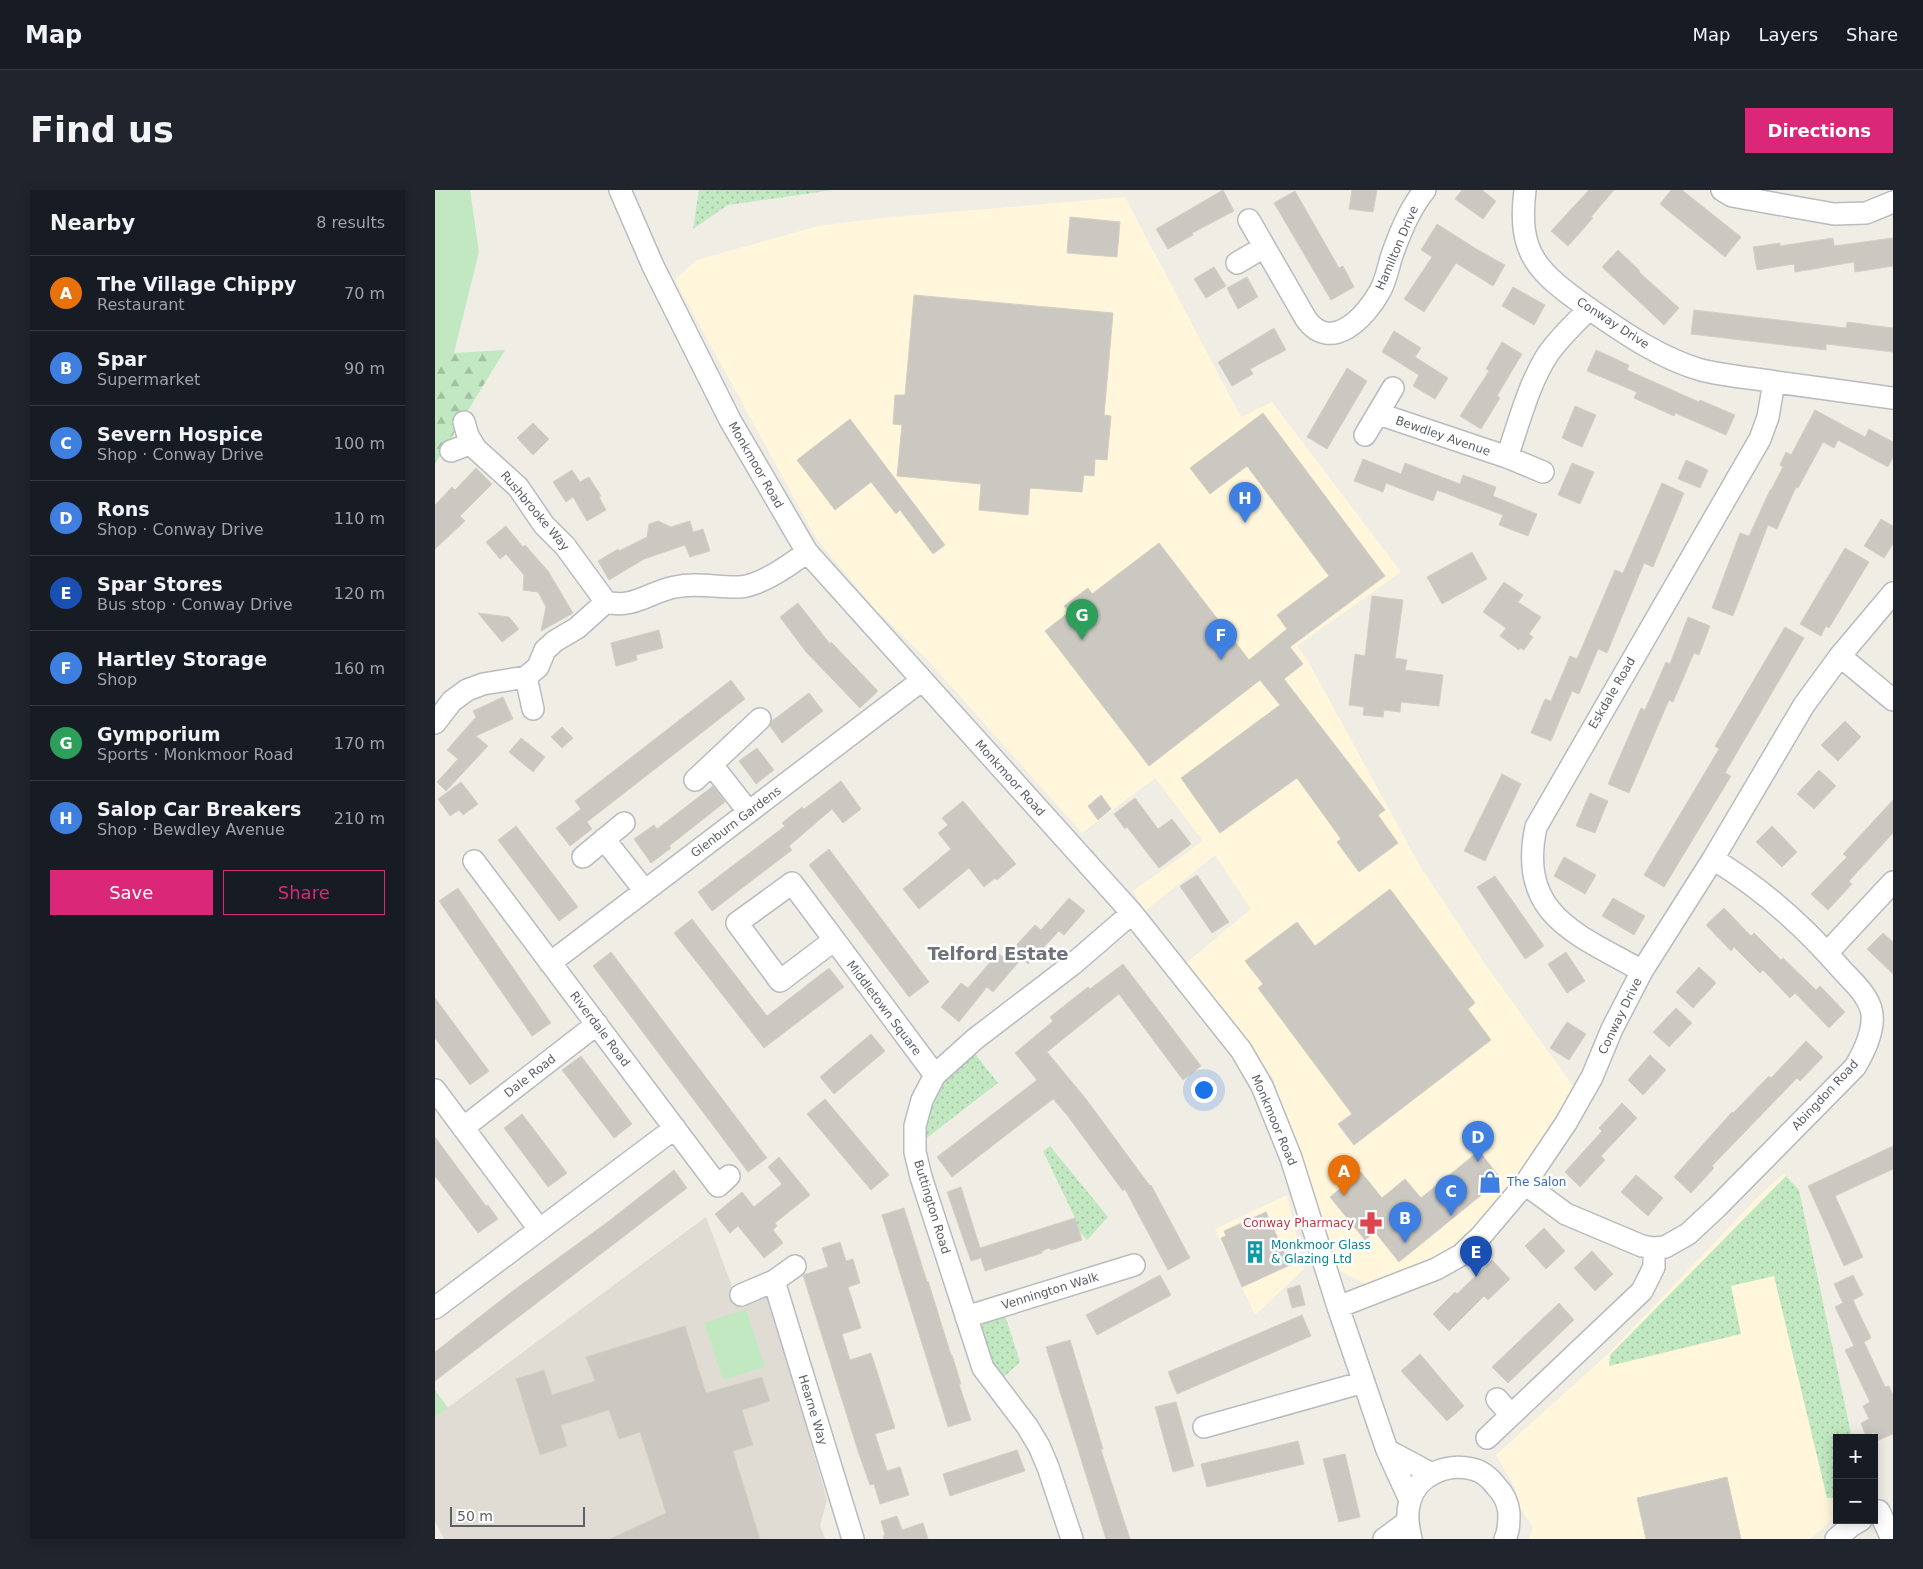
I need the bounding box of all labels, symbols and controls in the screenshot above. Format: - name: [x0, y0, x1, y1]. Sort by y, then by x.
- text: Map: [25, 21, 82, 49]
- text: Map: [1692, 24, 1730, 45]
- text: Layers: [1758, 24, 1818, 45]
- text: Share: [1846, 24, 1898, 45]
- button: Directions: [1745, 108, 1893, 153]
- text: Find us: [30, 110, 174, 150]
- street label: Hamilton Drive: [1373, 204, 1421, 292]
- text: Nearby: [50, 211, 135, 235]
- text: 8 results: [316, 213, 385, 232]
- text: The Village Chippy: [97, 273, 296, 295]
- text: A: [60, 284, 72, 303]
- text: 70 m: [344, 284, 385, 303]
- street label: Conway Drive: [1574, 294, 1652, 352]
- text: Restaurant: [97, 295, 185, 314]
- text: Spar: [97, 348, 146, 370]
- text: B: [60, 359, 72, 378]
- text: 90 m: [344, 359, 385, 378]
- text: Supermarket: [97, 370, 200, 389]
- street label: Bewdley Avenue: [1394, 413, 1492, 459]
- street label: Monkmoor Road: [726, 419, 786, 511]
- text: Severn Hospice: [97, 423, 263, 445]
- text: C: [60, 434, 72, 453]
- text: 100 m: [334, 434, 385, 453]
- text: Shop · Conway Drive: [97, 445, 264, 464]
- street label: Rushbrooke Way: [498, 468, 572, 554]
- pin: H: [1229, 482, 1261, 523]
- text: Rons: [97, 498, 150, 520]
- text: D: [59, 509, 73, 528]
- text: 110 m: [334, 509, 385, 528]
- text: Shop · Conway Drive: [97, 520, 264, 539]
- text: Spar Stores: [97, 573, 222, 595]
- text: E: [61, 584, 71, 603]
- text: 120 m: [334, 584, 385, 603]
- text: Bus stop · Conway Drive: [97, 595, 293, 614]
- pin: G: [1066, 599, 1098, 640]
- pin: F: [1205, 619, 1237, 660]
- text: Hartley Storage: [97, 648, 267, 670]
- street label: Eskdale Road: [1586, 655, 1638, 731]
- text: F: [61, 659, 71, 678]
- text: 160 m: [334, 659, 385, 678]
- text: Shop: [97, 670, 137, 689]
- text: Gymporium: [97, 723, 221, 745]
- text: G: [59, 734, 73, 753]
- text: 170 m: [334, 734, 385, 753]
- street label: Monkmoor Road: [972, 737, 1048, 819]
- text: Sports · Monkmoor Road: [97, 745, 294, 764]
- street label: Glenburn Gardens: [688, 784, 784, 860]
- text: Salop Car Breakers: [97, 798, 301, 820]
- text: H: [59, 809, 73, 828]
- text: 210 m: [334, 809, 385, 828]
- text: Shop · Bewdley Avenue: [97, 820, 285, 839]
- button: Save: [50, 870, 213, 915]
- button: Share: [223, 870, 385, 915]
- district label: Telford Estate: [927, 943, 1069, 964]
- street label: Middletown Square: [844, 958, 924, 1058]
- street label: Conway Drive: [1595, 975, 1645, 1057]
- street label: Riverdale Road: [567, 989, 633, 1069]
- street label: Dale Road: [502, 1052, 558, 1100]
- street label: Abingdon Road: [1789, 1057, 1861, 1133]
- street label: Monkmoor Road: [1249, 1072, 1299, 1168]
- your location: [1191, 1077, 1217, 1103]
- pin: D: [1462, 1121, 1494, 1162]
- pin: A: [1328, 1155, 1360, 1196]
- street label: Buttington Road: [911, 1158, 953, 1256]
- shop icon: The Salon: [1477, 1169, 1503, 1195]
- pin: C: [1435, 1175, 1467, 1216]
- place label: The Salon: [1506, 1175, 1566, 1189]
- pin: B: [1389, 1202, 1421, 1243]
- pharmacy icon: Conway Pharmacy: [1358, 1210, 1384, 1236]
- place label: Conway Pharmacy: [1243, 1216, 1354, 1230]
- pin: E: [1460, 1236, 1492, 1277]
- place label: Monkmoor Glass & Glazing Ltd: [1271, 1238, 1371, 1266]
- building icon: Monkmoor Glass & Glazing Ltd: [1242, 1239, 1268, 1265]
- street label: Vennington Walk: [1000, 1270, 1100, 1312]
- street label: Hearne Way: [796, 1373, 830, 1447]
- map controls: [1833, 1434, 1878, 1524]
- button: +: [1833, 1434, 1878, 1479]
- button: −: [1833, 1479, 1878, 1524]
- scale bar: [450, 1504, 585, 1527]
- text: 50 m: [457, 1508, 493, 1524]

